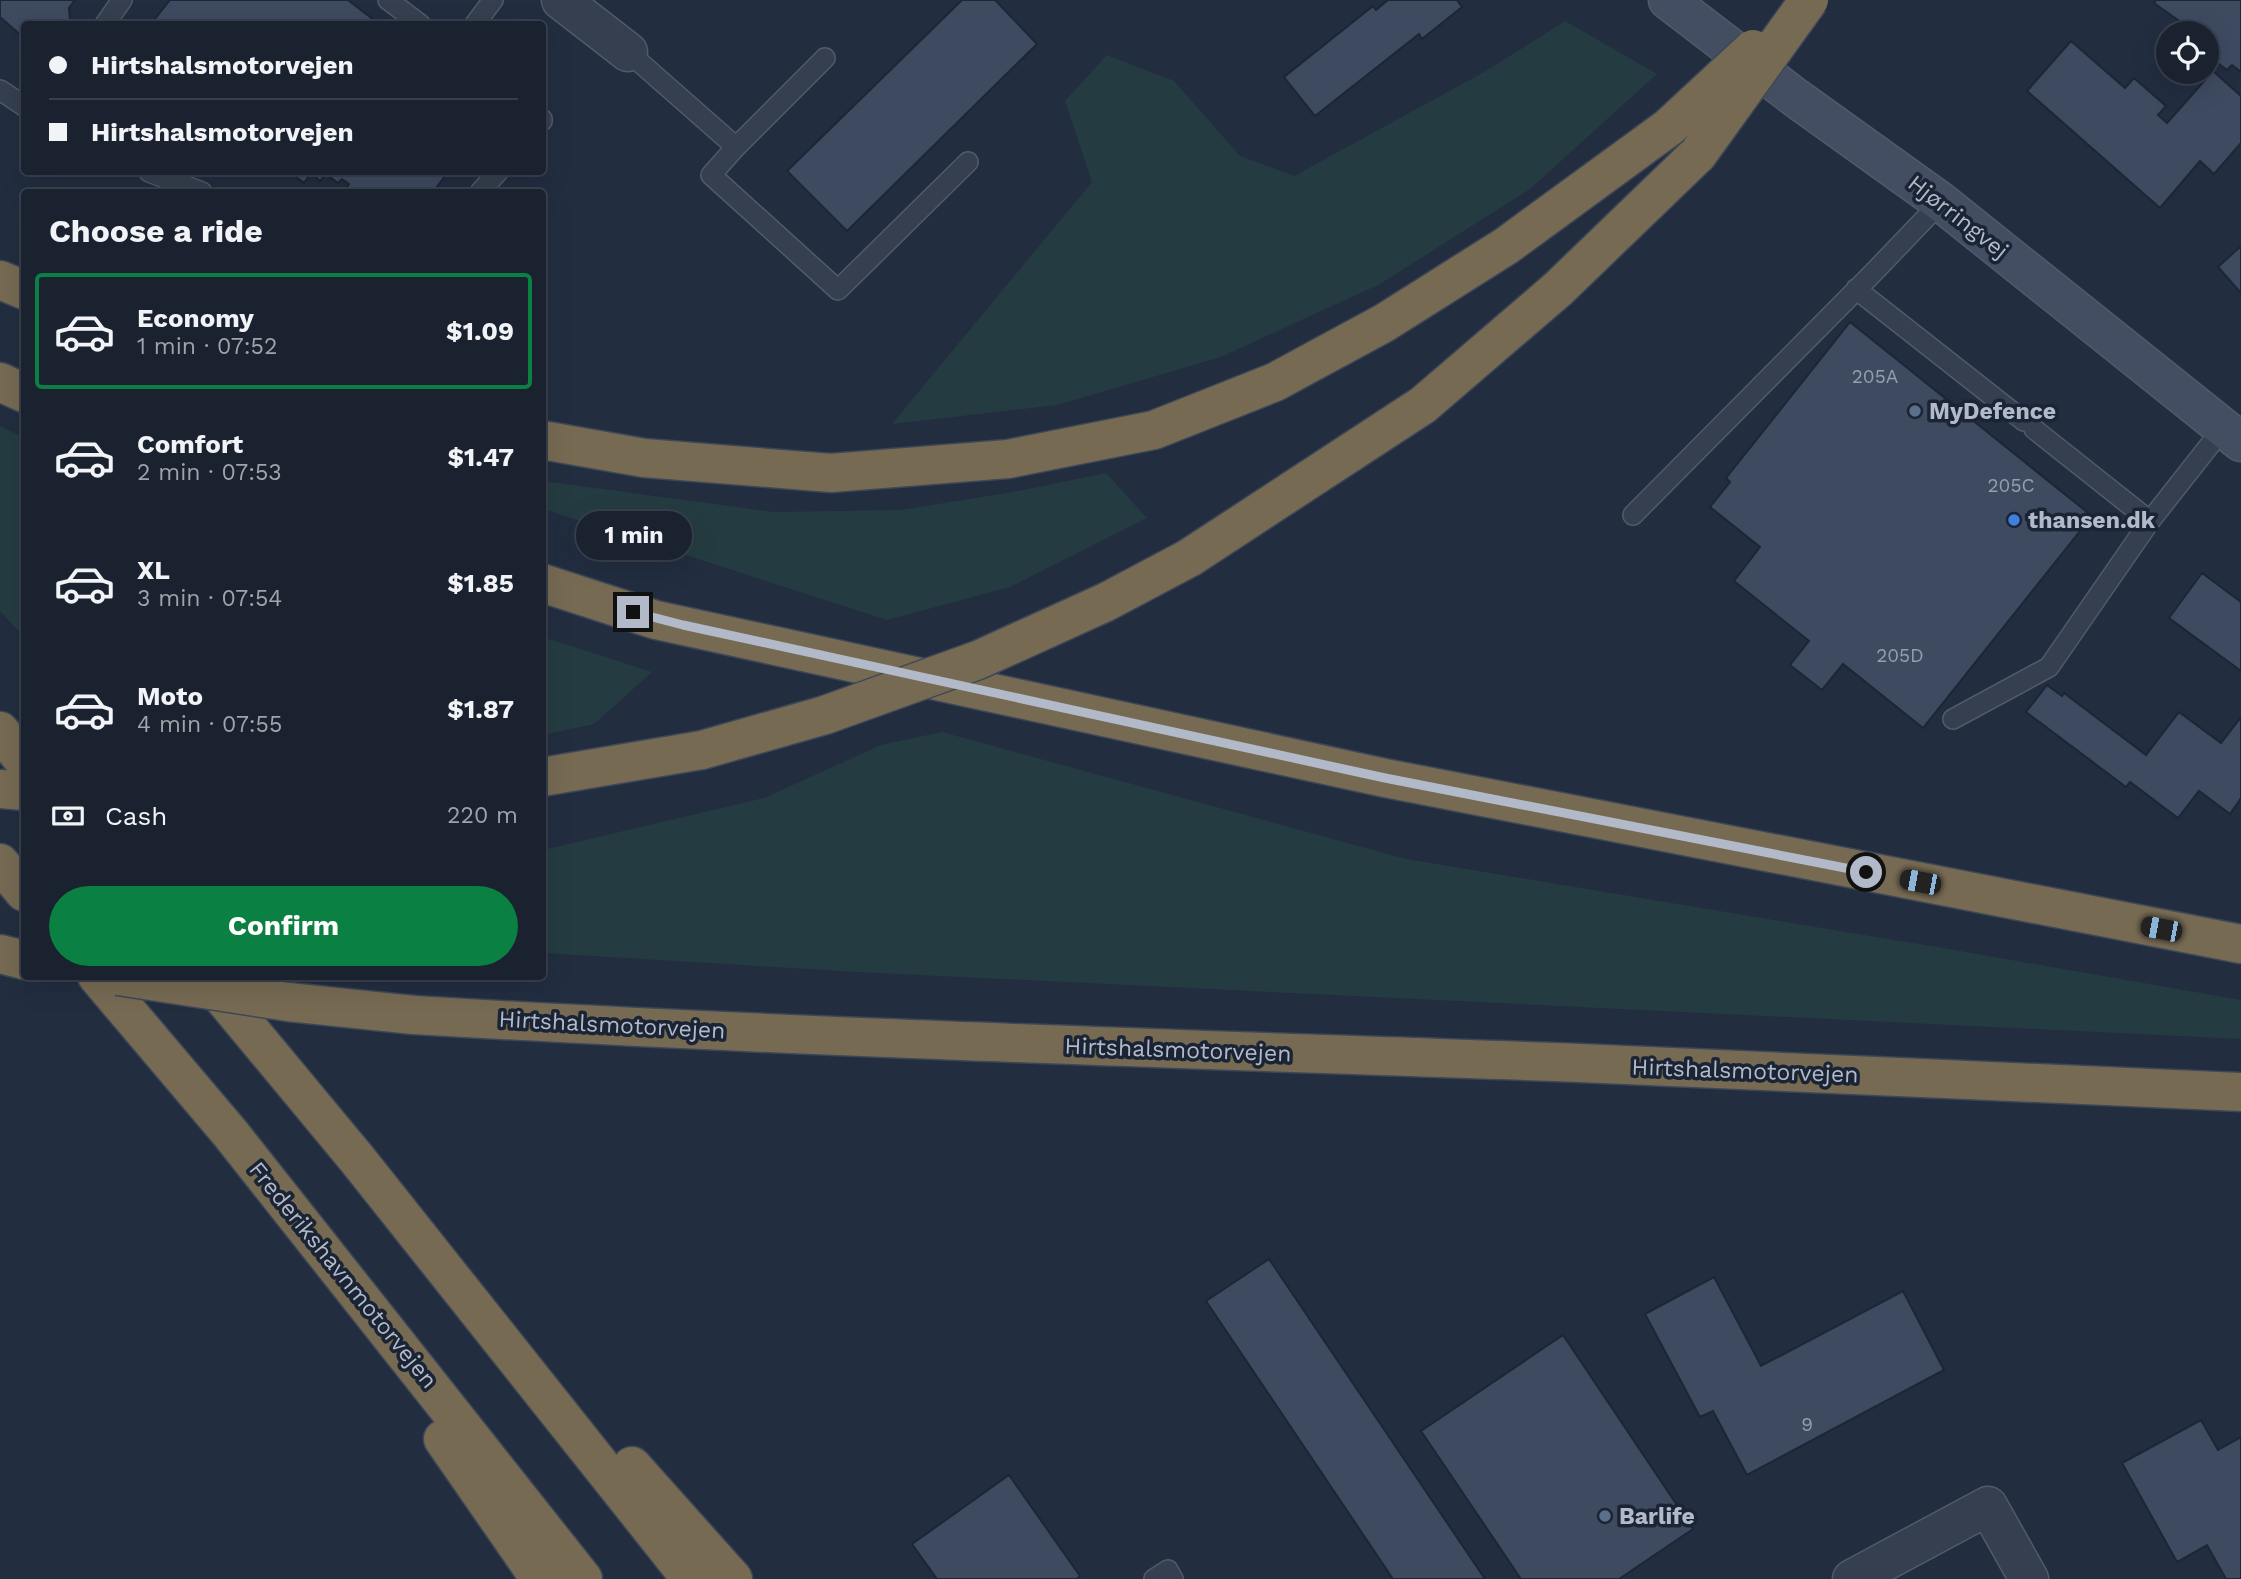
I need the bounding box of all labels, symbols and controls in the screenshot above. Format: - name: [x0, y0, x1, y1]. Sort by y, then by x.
- map controls: [2156, 21, 2219, 84]
- button: locate: [2156, 21, 2219, 84]
- text: Hirtshalsmotorvejen: [91, 50, 354, 80]
- text: Hirtshalsmotorvejen: [91, 117, 354, 147]
- street label: Hjørringvej: [1903, 170, 2013, 264]
- text: Choose a ride: [49, 212, 263, 250]
- icon: car: [53, 300, 116, 363]
- text: Economy: [137, 303, 254, 333]
- text: $1.09: [446, 316, 514, 346]
- text: 1 min · 07:52: [137, 333, 277, 360]
- house number: 205A: [1852, 365, 1899, 388]
- place label: MyDefence: [1929, 398, 2056, 425]
- marker: MyDefence: [1907, 403, 1923, 419]
- icon: car: [53, 426, 116, 489]
- text: Comfort: [137, 429, 243, 459]
- text: $1.47: [447, 442, 514, 472]
- text: 2 min · 07:53: [137, 459, 282, 486]
- house number: 205C: [1988, 474, 2035, 497]
- place label: thansen.dk: [2028, 507, 2156, 534]
- callout: 1 min: [575, 510, 691, 560]
- marker: thansen.dk: [2006, 512, 2022, 528]
- text: 1 min: [604, 522, 664, 549]
- icon: car: [53, 552, 116, 615]
- text: XL: [137, 555, 170, 585]
- text: $1.85: [447, 568, 514, 598]
- text: 3 min · 07:54: [137, 585, 282, 612]
- route end: [617, 596, 649, 628]
- house number: 205D: [1876, 644, 1924, 667]
- icon: car: [53, 678, 116, 741]
- text: Moto: [137, 681, 203, 711]
- text: $1.87: [447, 694, 514, 724]
- text: 4 min · 07:55: [137, 711, 282, 738]
- icon: cash: [49, 797, 87, 835]
- text: Cash: [105, 801, 167, 831]
- text: 220 m: [447, 802, 518, 829]
- route start: [1850, 856, 1882, 888]
- car: [1898, 868, 1943, 896]
- button: Confirm: [49, 886, 518, 966]
- car: [2139, 915, 2184, 943]
- street label: Hirtshalsmotorvejen: [498, 1006, 726, 1044]
- street label: Hirtshalsmotorvejen: [1064, 1033, 1292, 1067]
- street label: Hirtshalsmotorvejen: [1631, 1054, 1859, 1088]
- street label: Frederikshavnmotorvejen: [243, 1156, 443, 1394]
- house number: 9: [1801, 1413, 1813, 1436]
- place label: Barlife: [1619, 1503, 1695, 1530]
- marker: Barlife: [1597, 1508, 1613, 1524]

